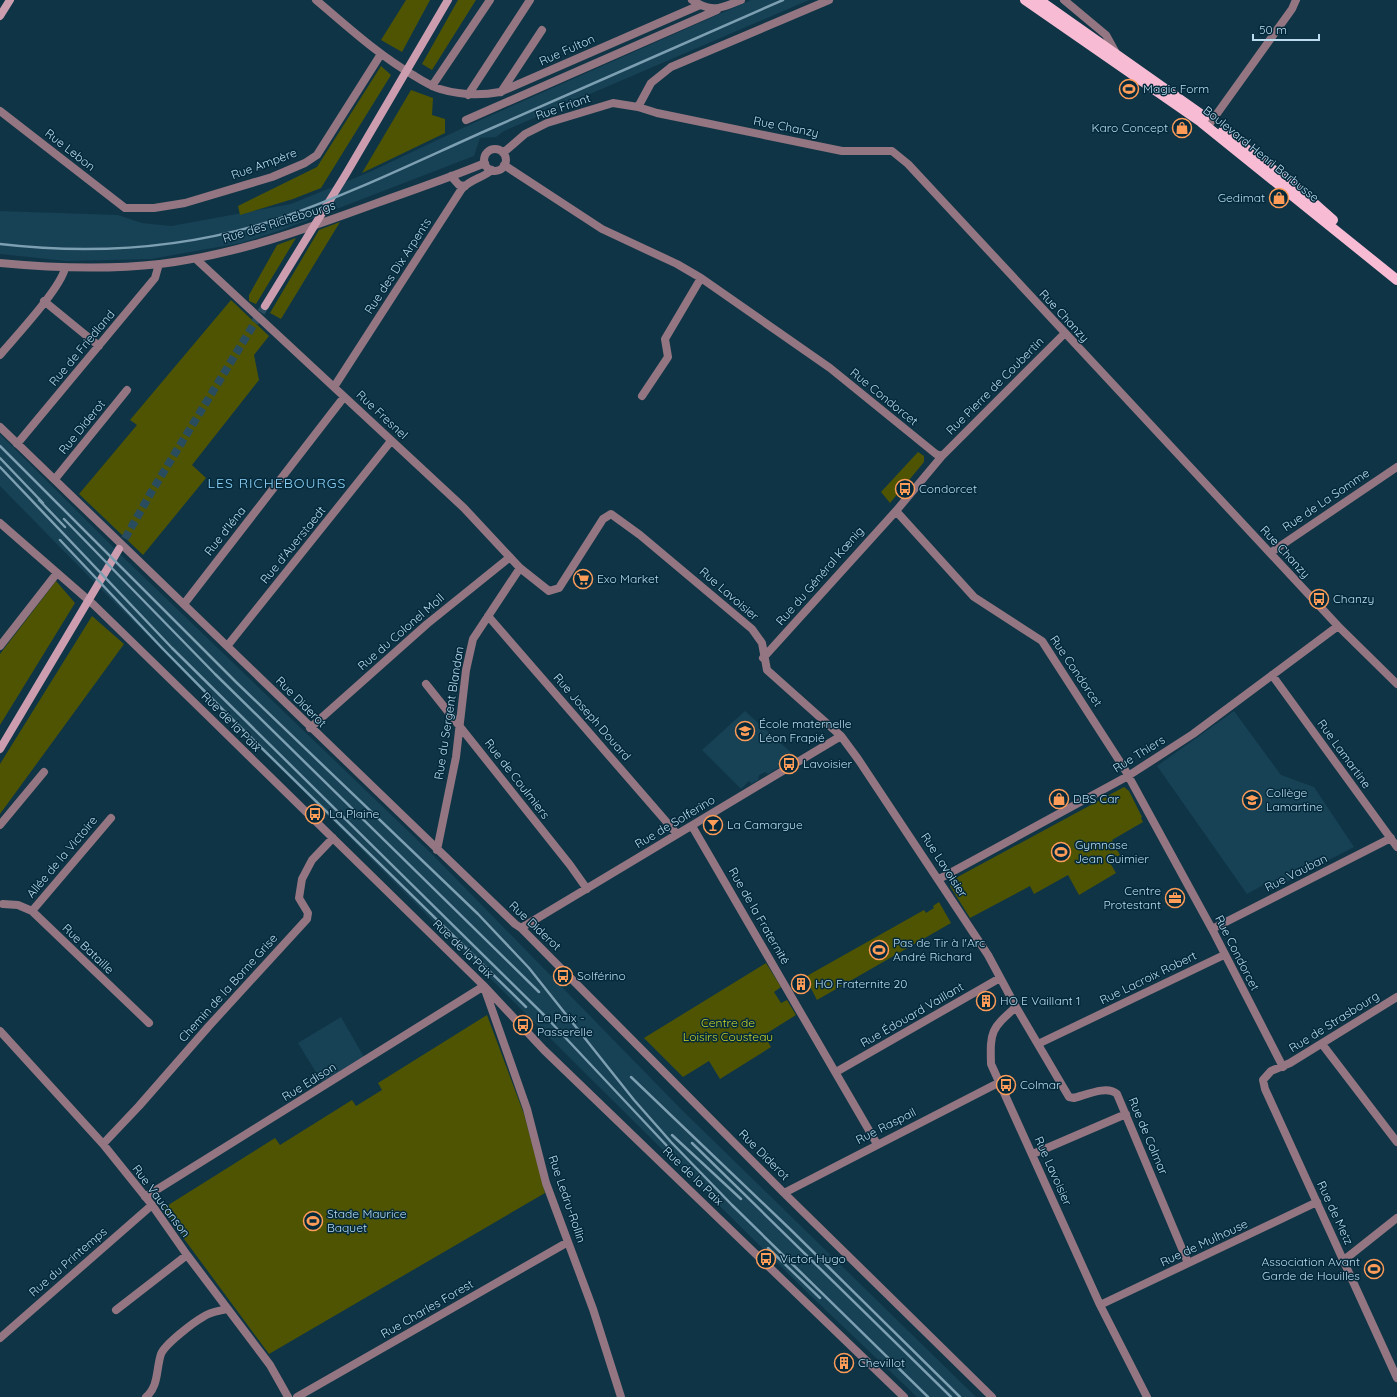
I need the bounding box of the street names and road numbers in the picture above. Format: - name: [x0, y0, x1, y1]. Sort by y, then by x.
- street label: Rue Fulton: [537, 31, 597, 68]
- street label: Rue Friant: [533, 90, 592, 123]
- street label: Boulevard Henri Barbusse: [1200, 102, 1322, 205]
- street label: Rue Chanzy: [752, 113, 820, 140]
- street label: Rue Lebon: [42, 125, 98, 174]
- street label: Rue Ampère: [229, 145, 299, 182]
- street label: Rue des Richebourgs: [221, 197, 337, 246]
- street label: Rue des Dix Arpents: [361, 215, 434, 317]
- street label: Rue Chanzy: [1036, 286, 1092, 345]
- street label: Rue de Friedland: [46, 307, 118, 389]
- street label: Rue Pierre de Coubertin: [943, 334, 1047, 438]
- street label: Rue Condorcet: [847, 365, 921, 428]
- street label: Rue Fresnel: [354, 387, 411, 442]
- street label: Rue Diderot: [55, 396, 108, 457]
- street label: Rue de La Somme: [1279, 465, 1372, 534]
- street label: Rue d'Iéna: [201, 503, 248, 558]
- street label: Rue d'Auerstaedt: [257, 503, 328, 586]
- street label: Rue Chanzy: [1257, 522, 1313, 581]
- street label: Rue du Général Kœnig: [773, 523, 867, 628]
- street label: Rue Lavoisier: [696, 564, 762, 624]
- street label: Rue du Colonel Moll: [354, 590, 447, 673]
- street label: Rue Condorcet: [1047, 632, 1106, 709]
- street label: Rue du Sergent Blandan: [431, 645, 466, 781]
- street label: Rue Joseph Douard: [551, 670, 634, 763]
- street label: Rue Diderot: [273, 673, 330, 730]
- street label: Rue de la Paix: [198, 689, 264, 755]
- street label: Rue Lamartine: [1314, 716, 1375, 791]
- street label: Rue Thiers: [1110, 732, 1168, 775]
- street label: Rue de Coulmiers: [482, 736, 553, 822]
- street label: Rue de Solferino: [632, 792, 718, 851]
- street label: Allée de la Victoire: [23, 812, 100, 901]
- street label: Rue Lavoisier: [918, 830, 971, 900]
- street label: Rue Vauban: [1262, 850, 1330, 895]
- street label: Rue de la Fraternité: [726, 865, 793, 967]
- street label: Rue Diderot: [506, 898, 564, 954]
- street label: Rue Condorcet: [1212, 912, 1263, 993]
- street label: Rue de la Paix: [430, 916, 497, 981]
- street label: Rue Bataille: [59, 920, 117, 977]
- street label: Chemin de la Borne Grise: [175, 930, 280, 1045]
- street label: Rue Lacroix Robert: [1097, 948, 1199, 1008]
- street label: Rue Édouard Vaillant: [858, 979, 966, 1050]
- street label: Rue de Strasbourg: [1286, 988, 1382, 1055]
- street label: Rue Edison: [279, 1059, 339, 1104]
- street label: Rue de Colmar: [1125, 1095, 1172, 1177]
- street label: Rue Raspail: [853, 1104, 918, 1147]
- street label: Rue Diderot: [736, 1126, 793, 1183]
- street label: Rue Lavoisier: [1032, 1134, 1076, 1208]
- street label: Rue de la Paix: [660, 1143, 727, 1208]
- street label: Rue Ledru-Rollin: [545, 1153, 589, 1245]
- street label: Rue Vaucanson: [129, 1162, 194, 1240]
- street label: Rue de Metz: [1314, 1179, 1357, 1247]
- street label: Rue de Mulhouse: [1158, 1216, 1250, 1269]
- street label: Rue du Printemps: [26, 1223, 110, 1300]
- street label: Rue Charles Forest: [378, 1276, 476, 1341]

